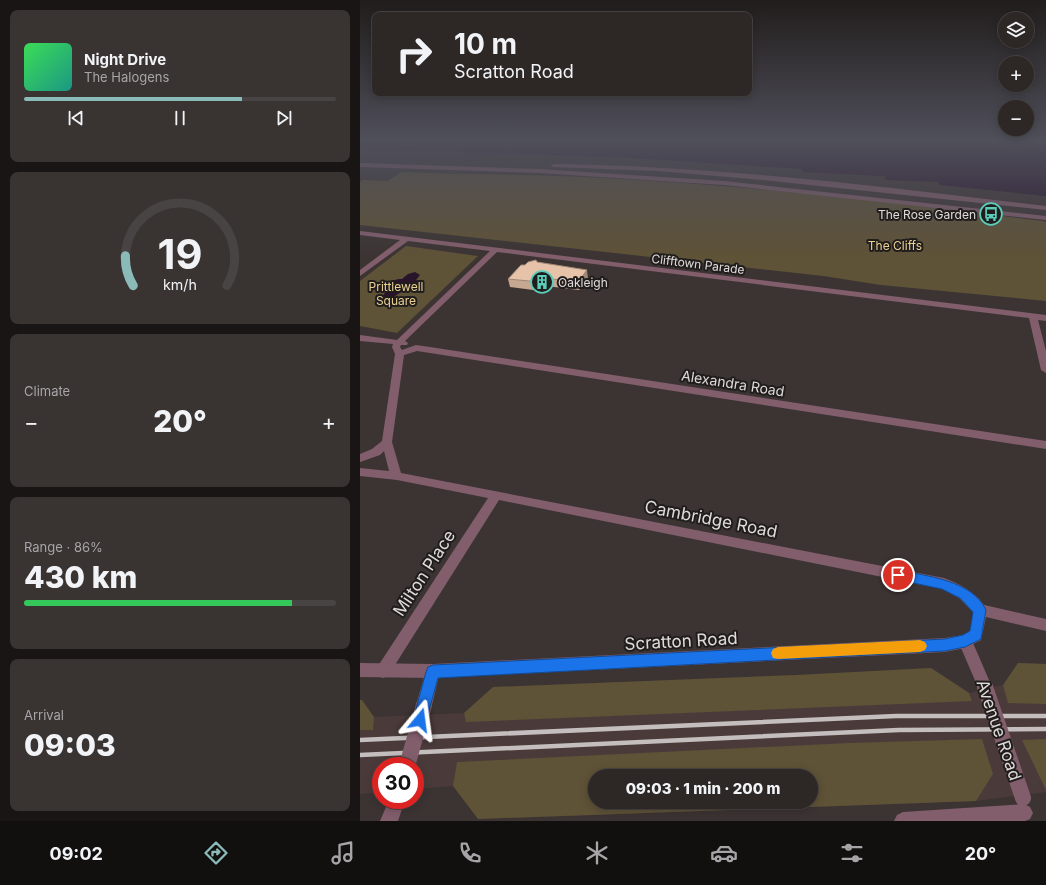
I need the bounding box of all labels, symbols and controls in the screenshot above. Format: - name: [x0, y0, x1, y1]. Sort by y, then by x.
- map controls: [998, 12, 1034, 136]
- button: layers: [998, 12, 1034, 48]
- text: 10 m: [454, 27, 517, 61]
- icon: right: [388, 28, 440, 80]
- text: Night Drive: [84, 50, 166, 69]
- button: +: [998, 56, 1034, 92]
- text: Scratton Road: [454, 61, 574, 82]
- text: The Halogens: [84, 69, 169, 85]
- button: −: [998, 100, 1034, 136]
- icon: previous: [65, 107, 87, 129]
- icon: pause: [169, 107, 191, 129]
- icon: next: [273, 107, 295, 129]
- bus stop icon: The Rose Garden: [978, 201, 1004, 227]
- place label: The Rose Garden: [878, 207, 976, 222]
- text: 19: [158, 229, 202, 279]
- park label: The Cliffs: [868, 238, 922, 253]
- street label: Clifftown Parade: [651, 251, 745, 277]
- building icon: Oakleigh: [529, 269, 555, 295]
- place label: Oakleigh: [558, 275, 608, 290]
- text: km/h: [163, 276, 197, 293]
- park label: Prittlewell Square: [369, 279, 423, 308]
- street label: Alexandra Road: [680, 366, 786, 400]
- text: Climate: [24, 383, 70, 399]
- text: 20°: [153, 403, 207, 439]
- text: −: [24, 409, 39, 435]
- text: +: [321, 409, 336, 435]
- street label: Cambridge Road: [643, 496, 779, 542]
- street label: Milton Place: [389, 526, 459, 620]
- text: Range · 86%: [24, 539, 103, 555]
- pin: [881, 558, 915, 592]
- text: 430 km: [24, 559, 137, 595]
- icon: arrive: [887, 564, 909, 586]
- street label: Scratton Road: [624, 628, 738, 654]
- street label: Avenue Road: [972, 677, 1026, 783]
- position arrow: [399, 699, 441, 741]
- text: Arrival: [24, 707, 64, 723]
- text: 09:03: [24, 727, 116, 763]
- speed limit sign: 30: [372, 757, 424, 809]
- text: 09:03 · 1 min · 200 m: [626, 779, 780, 798]
- icon: directions: [202, 839, 230, 867]
- icon: music: [329, 839, 357, 867]
- icon: phone: [456, 839, 484, 867]
- icon: climate: [583, 839, 611, 867]
- icon: car: [710, 839, 738, 867]
- icon: filters: [838, 839, 866, 867]
- text: 09:02: [50, 843, 103, 864]
- text: 20°: [965, 843, 996, 864]

